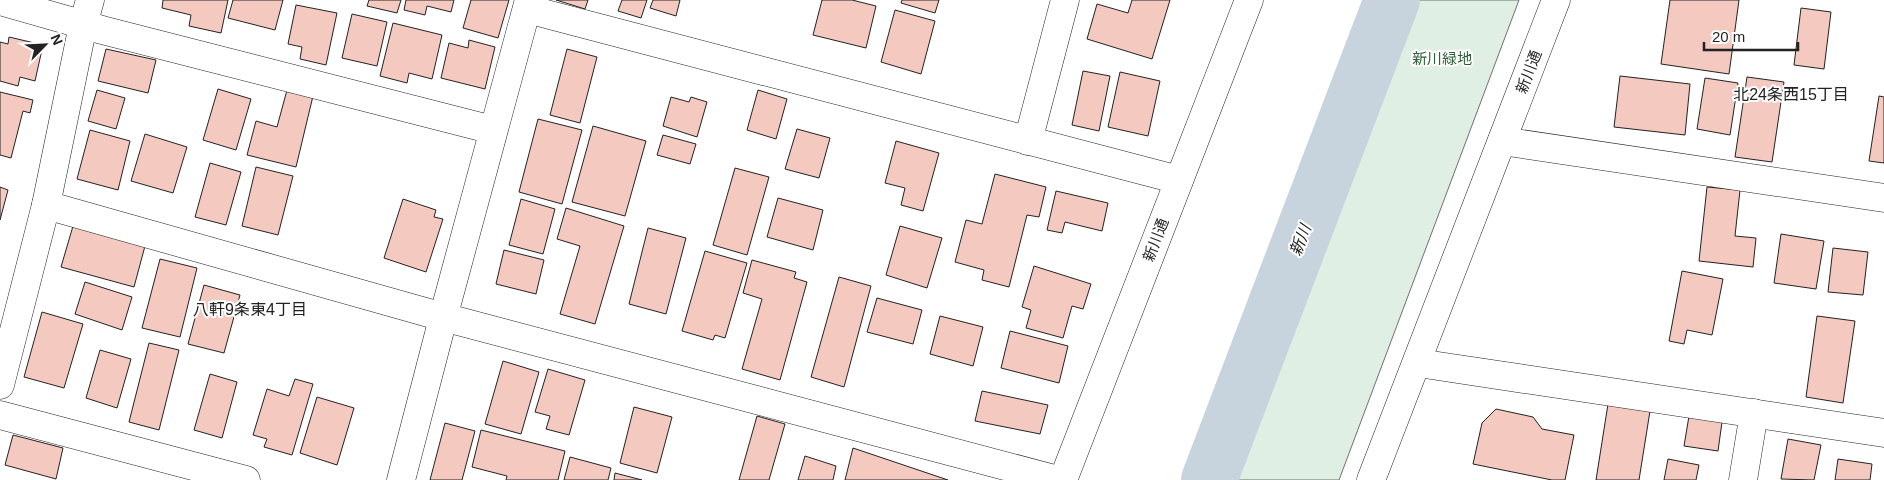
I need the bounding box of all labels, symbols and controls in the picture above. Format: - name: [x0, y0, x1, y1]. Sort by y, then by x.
- north arrow: [20, 20, 70, 70]
- scale bar: [1704, 20, 1798, 52]
- text: 20 m: [1712, 28, 1745, 45]
- text: N: [48, 32, 66, 48]
- street label: 新川通: [1513, 48, 1545, 96]
- park label: 新川緑地: [1412, 50, 1472, 67]
- district label: 北24条西15丁目: [1733, 86, 1849, 103]
- street label: 新川通: [1140, 216, 1172, 264]
- water label: 新川: [1287, 220, 1315, 258]
- district label: 八軒9条東4丁目: [193, 301, 307, 318]

